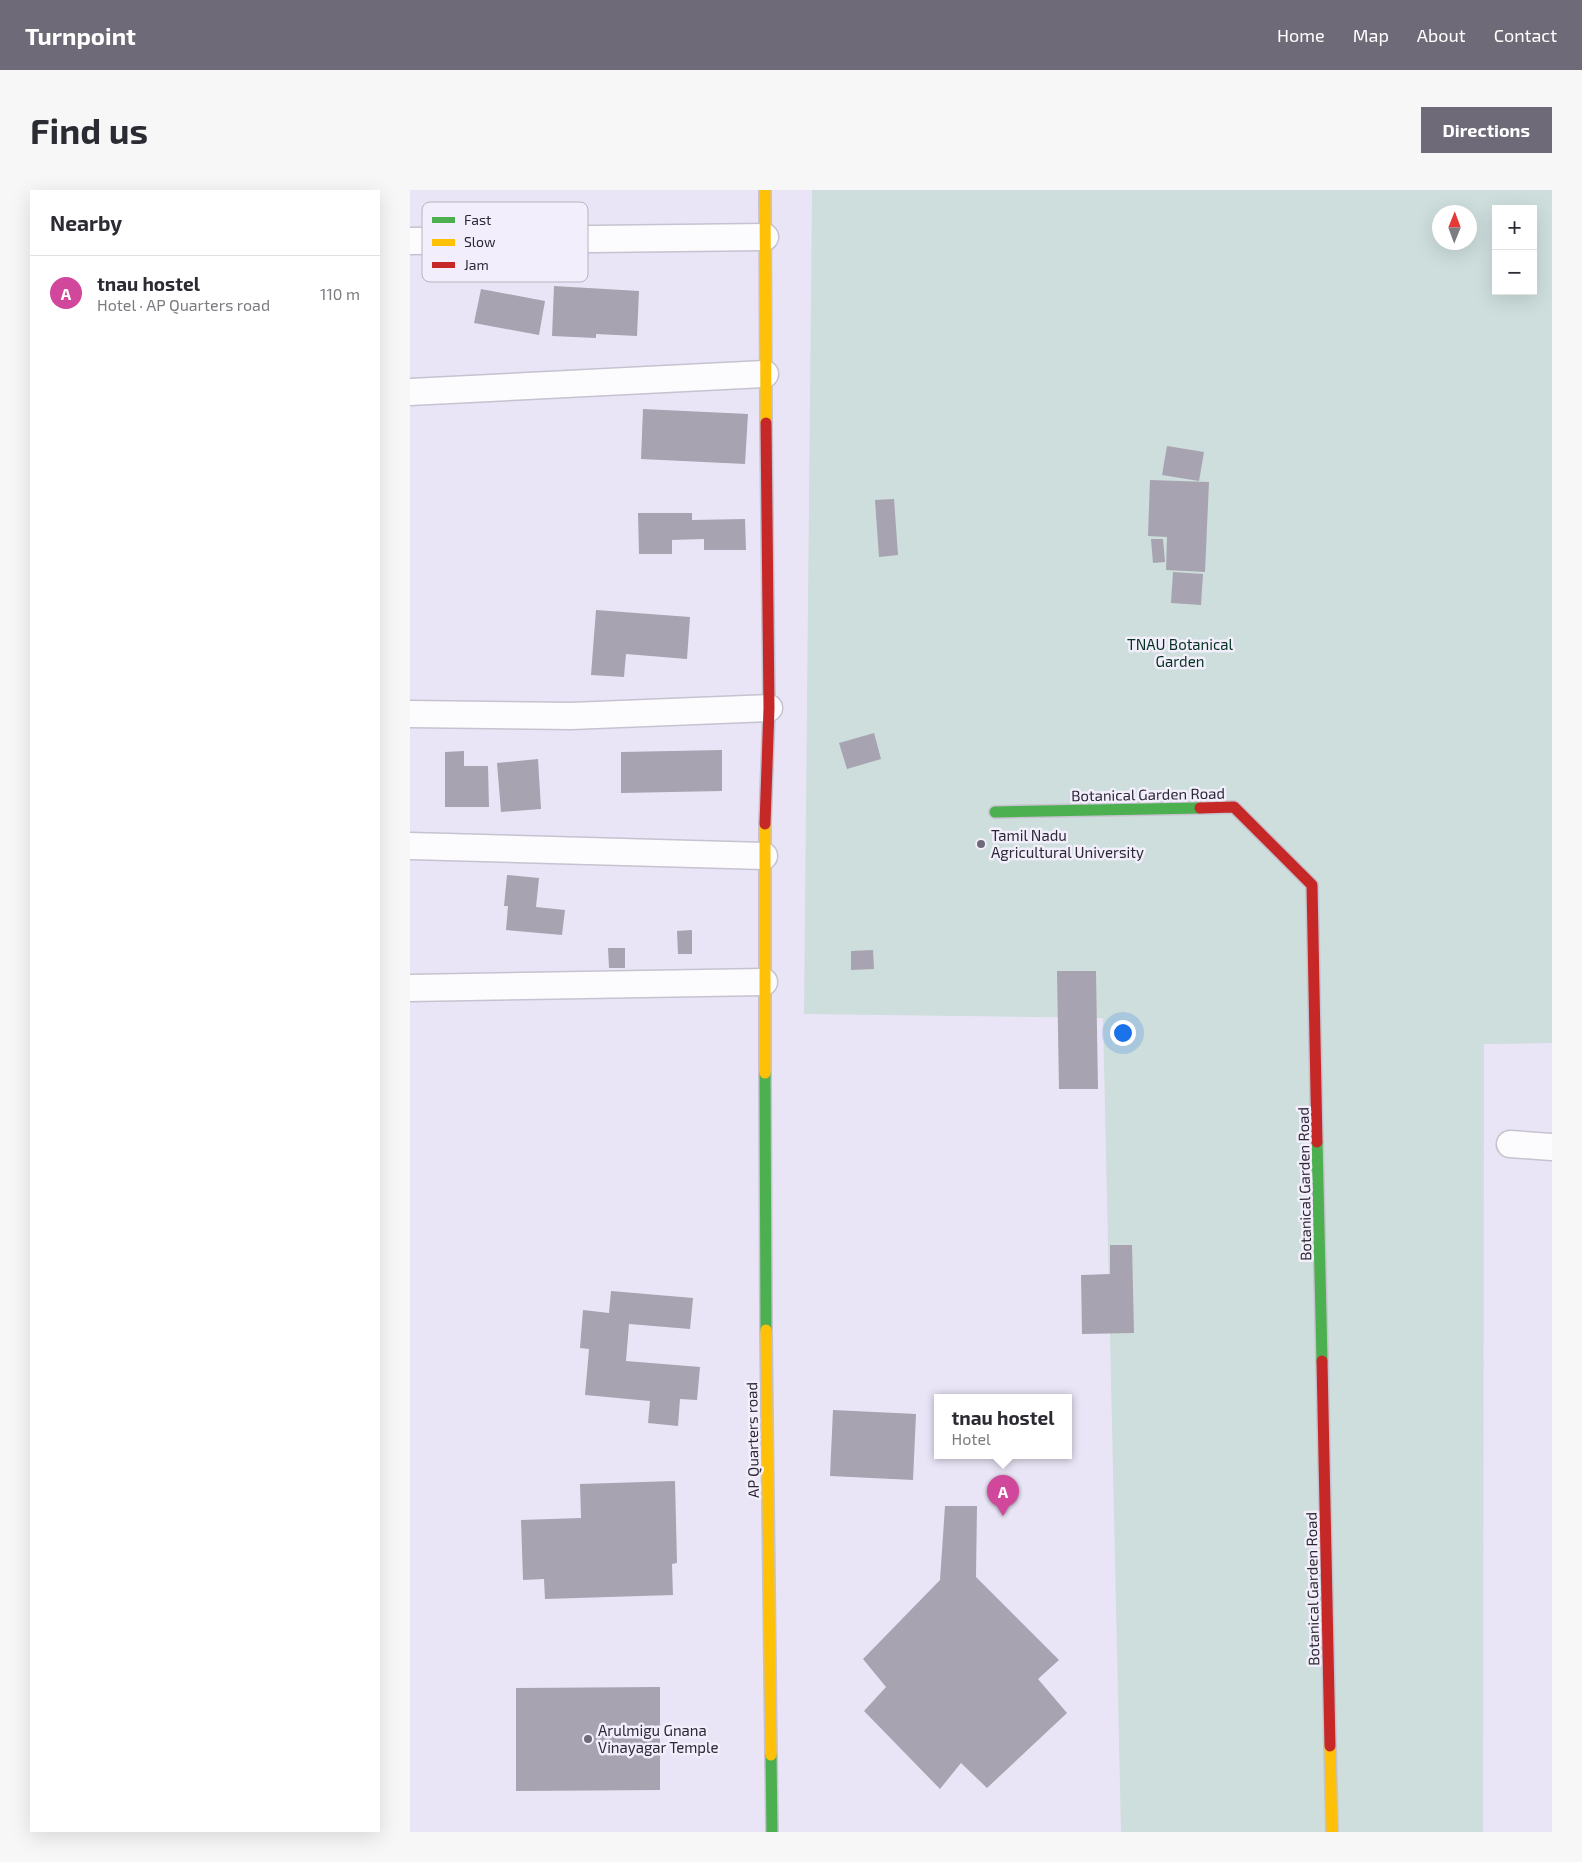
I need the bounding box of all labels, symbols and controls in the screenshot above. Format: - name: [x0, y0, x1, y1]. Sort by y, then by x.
- text: Turnpoint: [25, 21, 136, 50]
- text: Home: [1277, 24, 1325, 46]
- text: Map: [1353, 24, 1389, 46]
- text: About: [1417, 24, 1466, 46]
- text: Contact: [1494, 24, 1557, 46]
- button: Directions: [1421, 107, 1552, 153]
- text: Find us: [30, 109, 148, 151]
- legend: [422, 202, 588, 282]
- north arrow: [1432, 205, 1477, 250]
- map controls: [1492, 205, 1537, 295]
- button: +: [1492, 205, 1537, 250]
- text: Nearby: [50, 210, 122, 235]
- text: Fast: [464, 211, 491, 228]
- text: Slow: [464, 233, 496, 250]
- button: −: [1492, 250, 1537, 295]
- text: Jam: [464, 256, 489, 273]
- text: tnau hostel: [97, 272, 200, 295]
- text: A: [61, 284, 71, 303]
- text: 110 m: [320, 284, 360, 303]
- text: Hotel · AP Quarters road: [97, 295, 270, 314]
- park label: TNAU Botanical Garden: [1127, 635, 1234, 670]
- street label: Botanical Garden Road: [1071, 784, 1225, 804]
- place label: Tamil Nadu Agricultural University: [991, 826, 1144, 861]
- marker: Tamil Nadu Agricultural University: [975, 838, 987, 850]
- your location: [1110, 1020, 1136, 1046]
- street label: Botanical Garden Road: [1294, 1107, 1314, 1261]
- street label: AP Quarters road: [742, 1382, 763, 1498]
- popup: [934, 1394, 1072, 1459]
- text: tnau hostel: [952, 1406, 1054, 1429]
- text: Hotel: [952, 1429, 991, 1448]
- pin: A: [987, 1475, 1019, 1516]
- street label: Botanical Garden Road: [1302, 1512, 1322, 1666]
- place label: Arulmigu Gnana Vinayagar Temple: [598, 1721, 719, 1756]
- marker: Arulmigu Gnana Vinayagar Temple: [582, 1733, 594, 1745]

